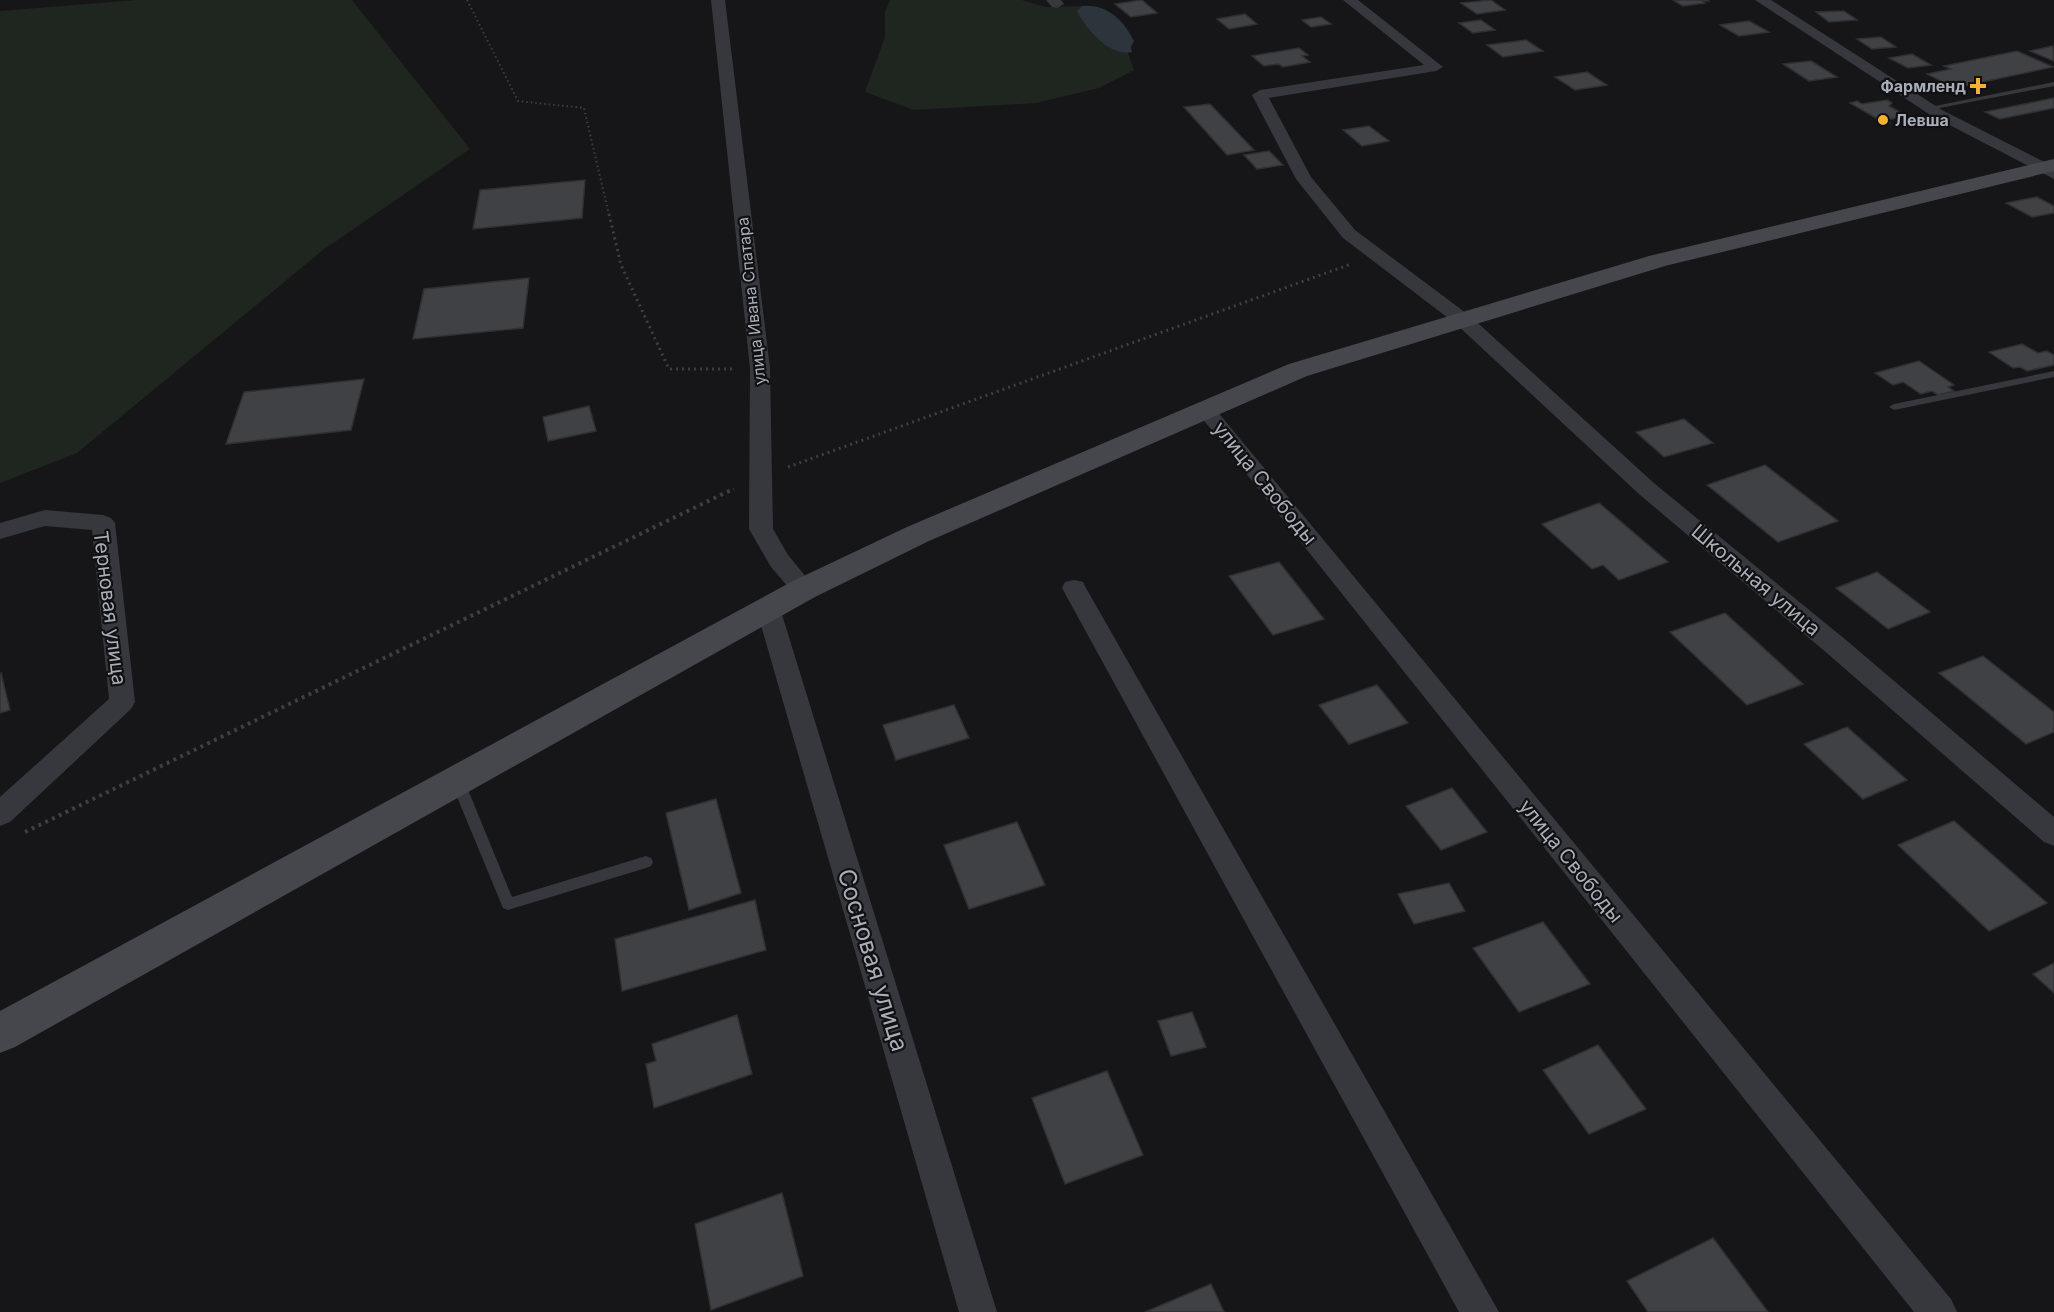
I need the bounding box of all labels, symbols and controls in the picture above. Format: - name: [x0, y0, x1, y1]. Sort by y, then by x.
- place label: Фармленд: [1880, 76, 1966, 96]
- marker: Фармленд: [1971, 79, 1985, 93]
- place label: Левша: [1895, 110, 1949, 130]
- marker: Левша: [1876, 113, 1890, 127]
- street label: улица Ивана Спатара: [732, 216, 770, 386]
- street label: улица Свободы: [1208, 417, 1322, 549]
- street label: Школьная улица: [1687, 519, 1825, 641]
- street label: Терновая улица: [89, 530, 131, 686]
- street label: улица Свободы: [1514, 795, 1628, 927]
- street label: Сосновая улица: [831, 865, 915, 1055]

